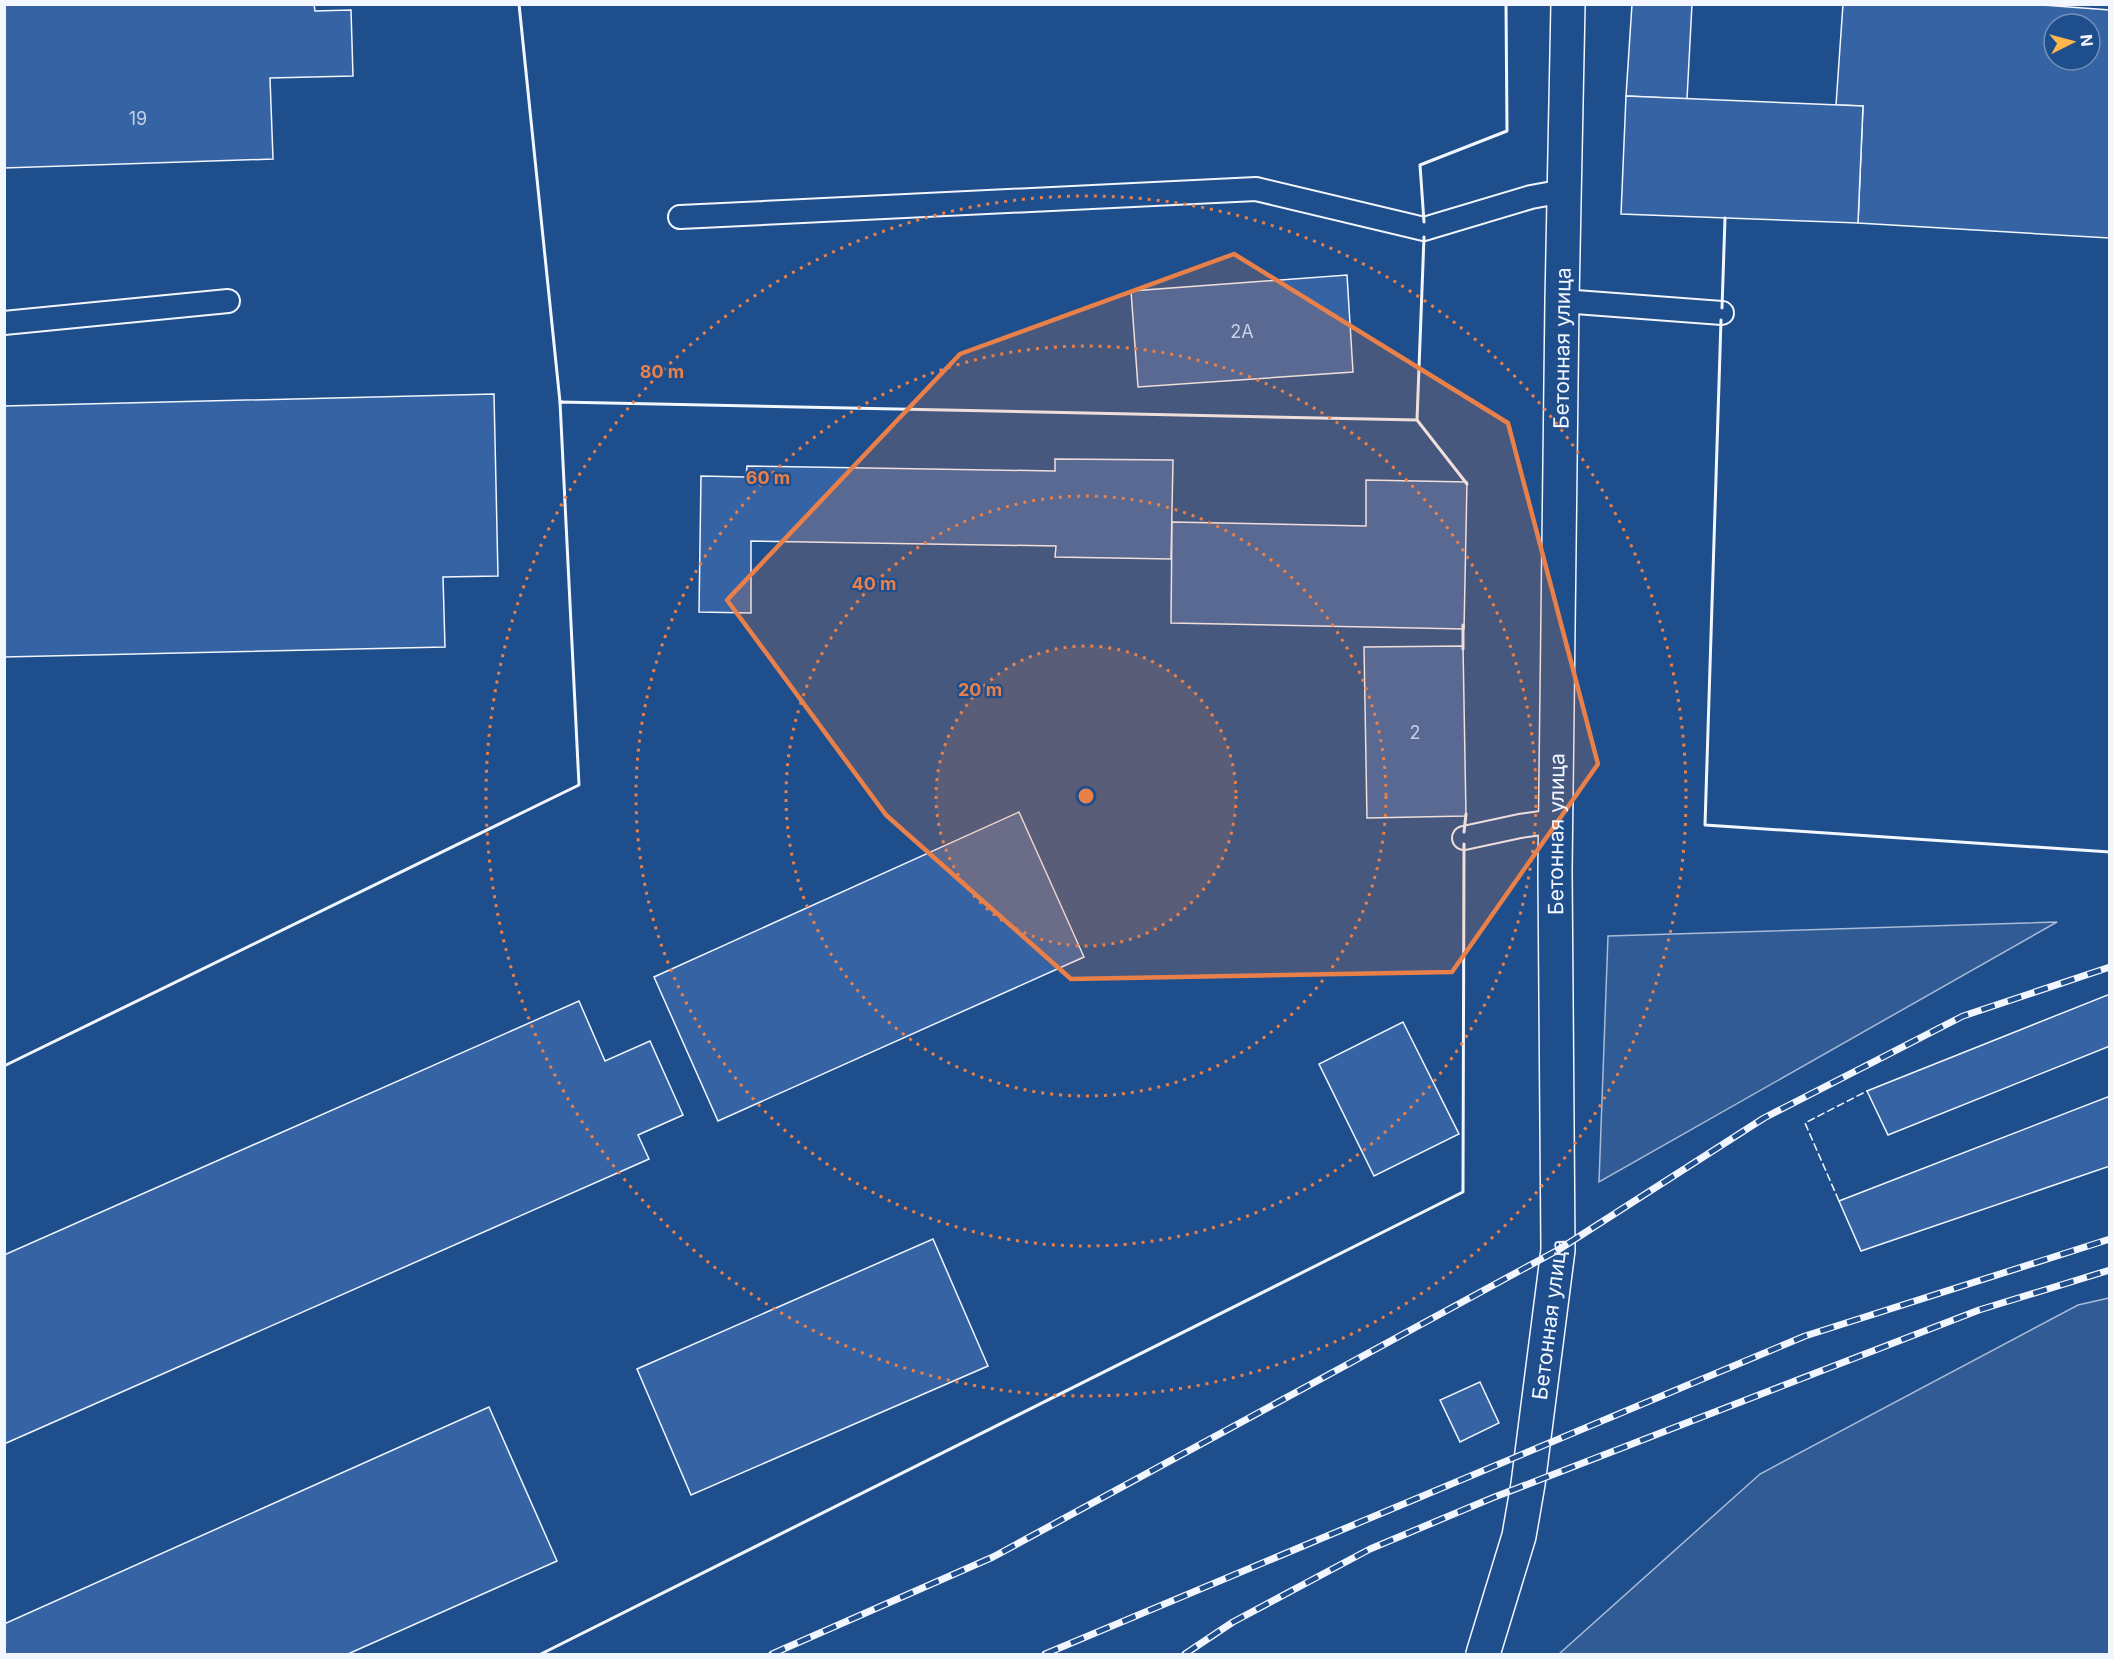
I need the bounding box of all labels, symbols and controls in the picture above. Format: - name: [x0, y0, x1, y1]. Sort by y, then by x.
- north arrow: [2042, 12, 2102, 72]
- text: N: [2076, 33, 2098, 48]
- house number: 19: [129, 108, 147, 129]
- street label: Бетонная улица: [1548, 267, 1575, 429]
- house number: 2А: [1230, 321, 1254, 342]
- text: 80 m: [640, 361, 684, 382]
- text: 60 m: [746, 467, 790, 488]
- text: 40 m: [852, 573, 897, 594]
- text: 20 m: [958, 679, 1002, 700]
- house number: 2: [1410, 722, 1420, 743]
- street label: Бетонная улица: [1542, 753, 1569, 915]
- centre of rings: [1076, 786, 1096, 806]
- street label: Бетонная улица: [1526, 1239, 1571, 1401]

